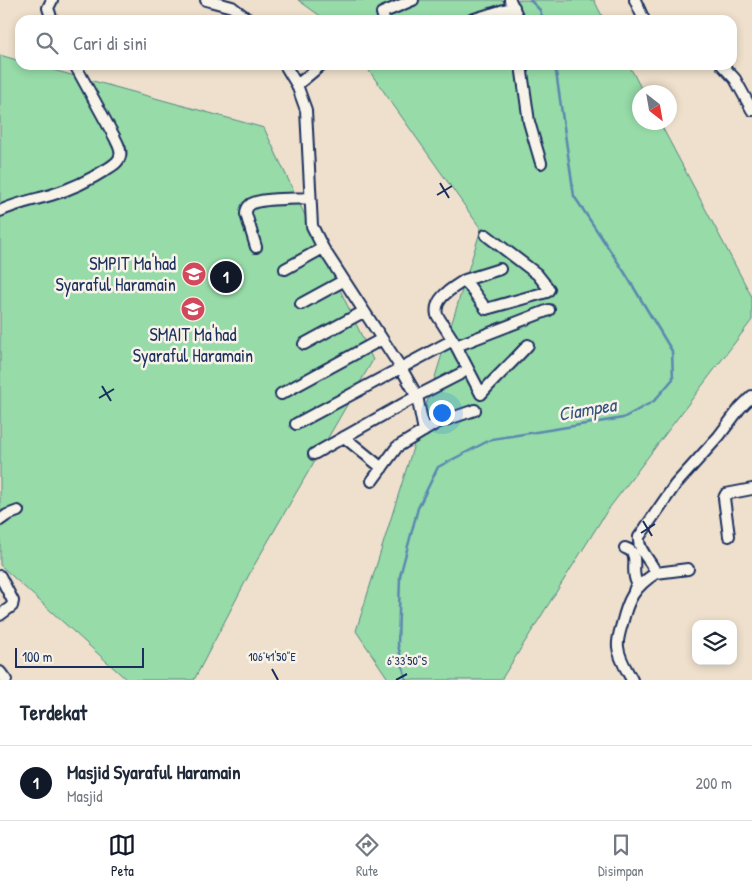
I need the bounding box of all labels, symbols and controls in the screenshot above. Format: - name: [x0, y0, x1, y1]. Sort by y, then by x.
- search box: [15, 15, 737, 70]
- icon: search: [33, 29, 61, 57]
- text: Cari di sini: [73, 30, 147, 56]
- north arrow: [632, 85, 677, 130]
- place label: SMPIT Ma'had Syaraful Haramain: [56, 251, 176, 297]
- pin: 1: [210, 258, 242, 296]
- school or university icon: SMPIT Ma'had Syaraful Haramain: [181, 261, 207, 287]
- school or university icon: SMAIT Ma'had Syaraful Haramain: [180, 296, 206, 322]
- place label: SMAIT Ma'had Syaraful Haramain: [133, 322, 253, 368]
- water label: Ciampea: [556, 391, 620, 427]
- your location: [429, 400, 455, 426]
- map controls: [692, 620, 737, 665]
- button: layers: [692, 620, 737, 665]
- scale bar: [15, 645, 144, 668]
- text: 100 m: [22, 647, 52, 666]
- text: 106°41'50"E: [248, 648, 296, 665]
- text: 6°33'50"S: [387, 652, 427, 669]
- text: Terdekat: [20, 698, 87, 727]
- text: Masjid Syaraful Haramain: [67, 759, 241, 785]
- text: 1: [33, 772, 39, 794]
- text: 200 m: [696, 772, 732, 794]
- text: Masjid: [67, 785, 103, 807]
- tab: Peta: [108, 831, 136, 880]
- tab: Rute: [353, 831, 381, 880]
- tab: Disimpan: [598, 831, 644, 880]

